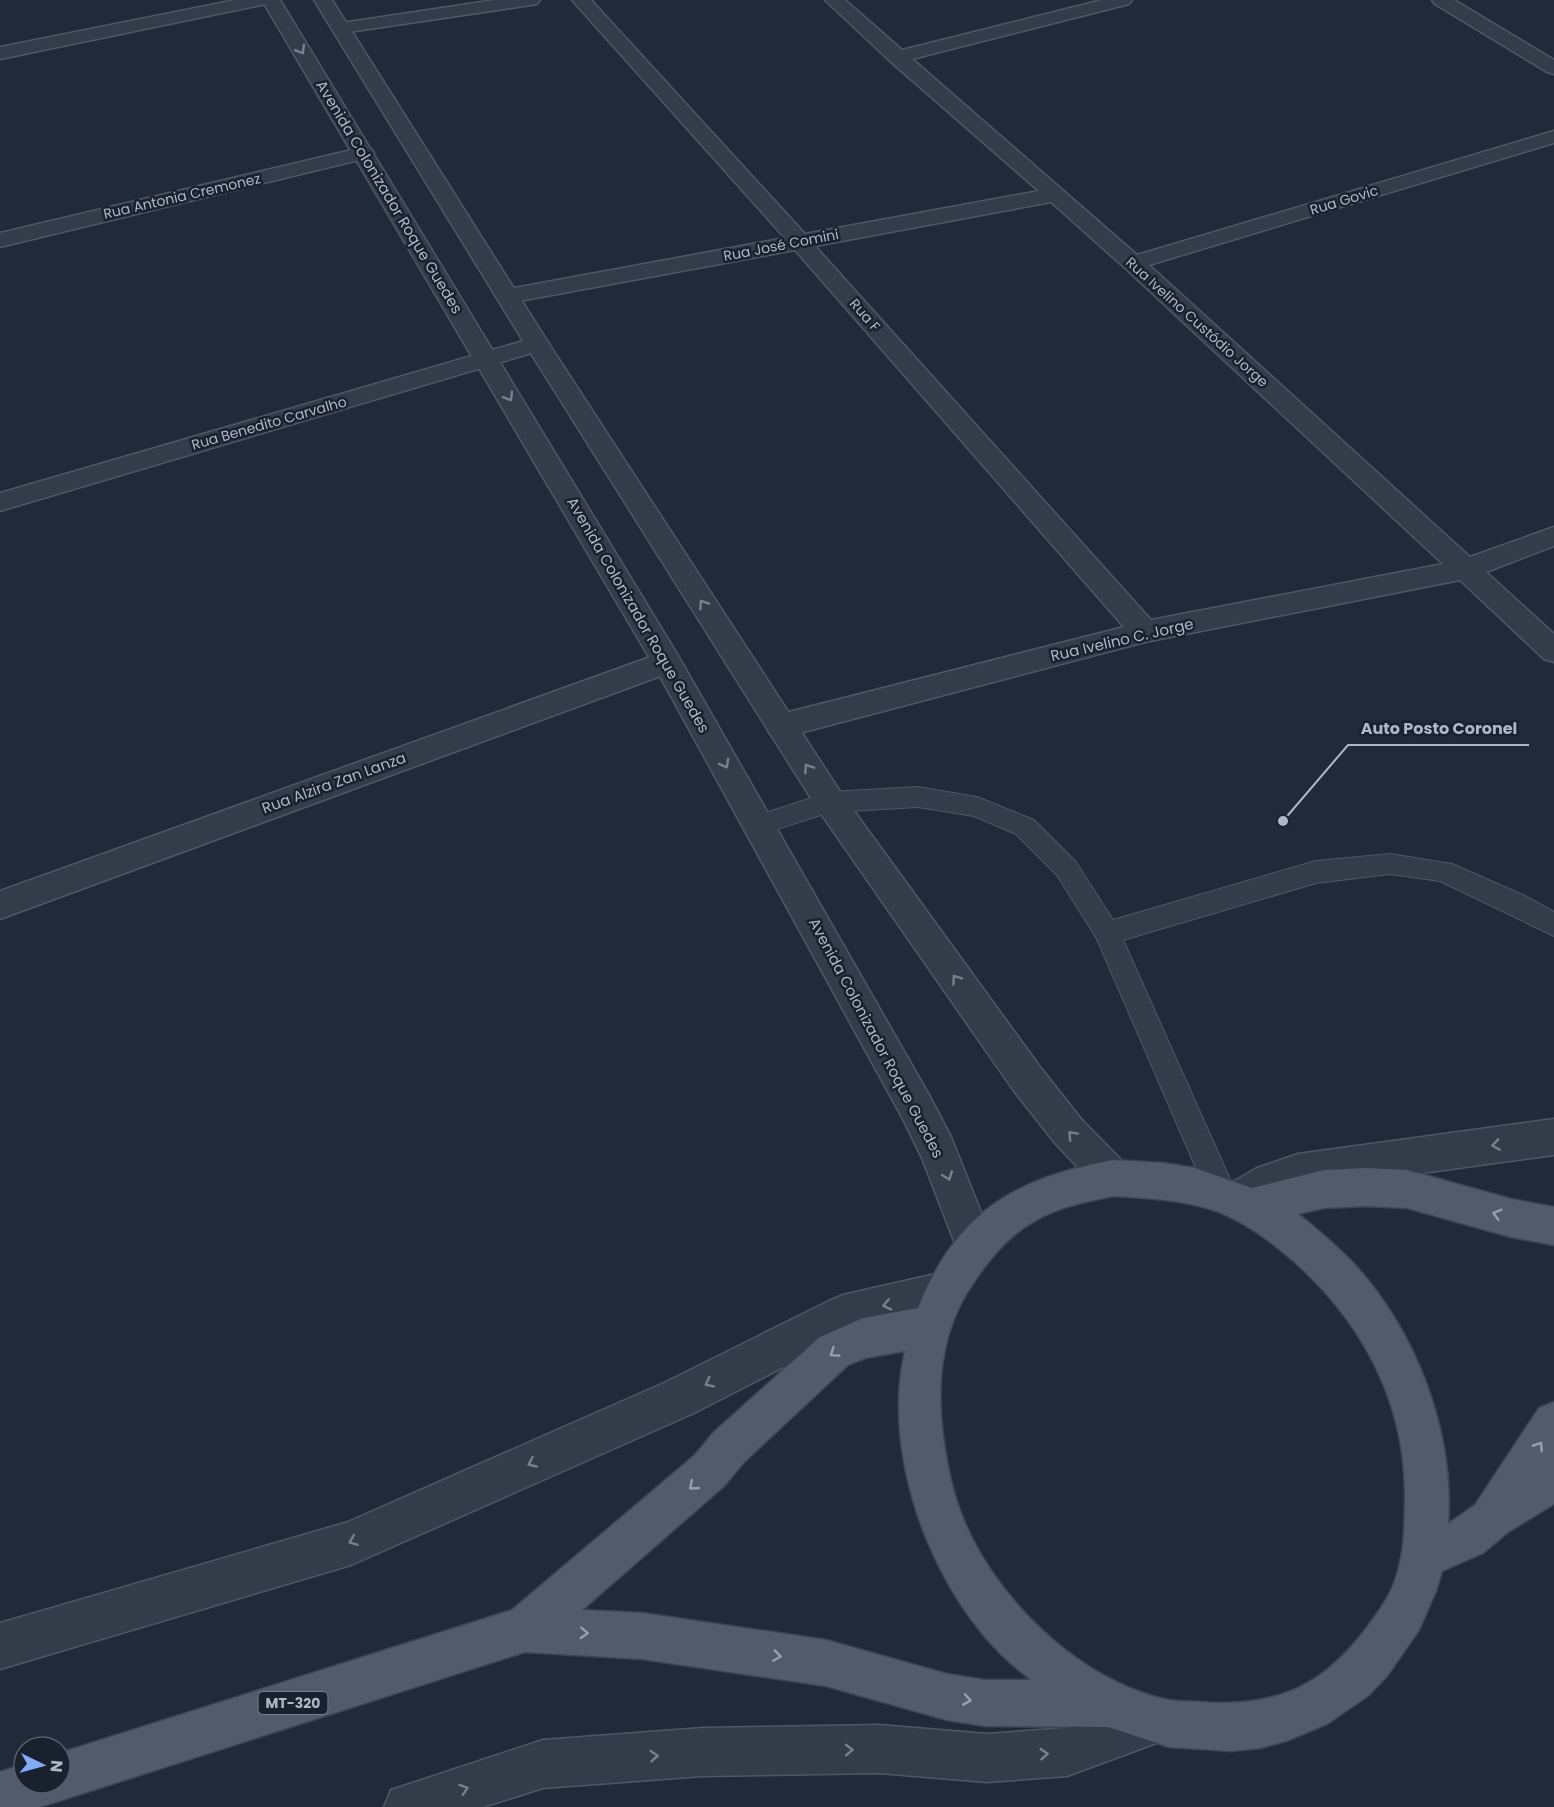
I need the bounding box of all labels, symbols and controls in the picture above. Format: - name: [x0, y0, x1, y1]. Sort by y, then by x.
- one-way arrow: [294, 44, 305, 54]
- street label: Avenida Colonizador Roque Guedes: [311, 76, 468, 318]
- street label: Rua Antonia Cremonez: [101, 168, 263, 224]
- street label: Rua Govic: [1307, 180, 1381, 220]
- street label: Rua José Comini: [722, 224, 840, 266]
- street label: Rua Ivelino Custódio Jorge: [1121, 252, 1273, 392]
- street label: Rua F: [845, 294, 885, 336]
- street label: Rua Benedito Carvalho: [189, 391, 349, 455]
- one-way arrow: [502, 391, 514, 401]
- street label: Avenida Colonizador Roque Guedes: [562, 493, 715, 737]
- one-way arrow: [699, 599, 710, 610]
- street label: Rua Ivelino C. Jorge: [1048, 613, 1195, 666]
- callout: Auto Posto Coronel: [1348, 711, 1529, 745]
- text: Auto Posto Coronel: [1361, 717, 1517, 740]
- street label: Rua Alzira Zan Lanza: [259, 747, 409, 818]
- one-way arrow: [718, 758, 729, 769]
- one-way arrow: [804, 764, 815, 775]
- street label: Avenida Colonizador Roque Guedes: [804, 914, 949, 1162]
- one-way arrow: [952, 975, 963, 986]
- one-way arrow: [1068, 1132, 1079, 1142]
- one-way arrow: [1491, 1138, 1501, 1151]
- one-way arrow: [941, 1170, 953, 1181]
- one-way arrow: [1492, 1209, 1503, 1221]
- one-way arrow: [882, 1298, 892, 1311]
- one-way arrow: [830, 1345, 841, 1356]
- one-way arrow: [705, 1376, 716, 1387]
- one-way arrow: [1531, 1442, 1542, 1453]
- one-way arrow: [527, 1456, 538, 1468]
- one-way arrow: [688, 1478, 699, 1489]
- one-way arrow: [348, 1534, 359, 1547]
- one-way arrow: [579, 1626, 588, 1639]
- one-way arrow: [773, 1649, 782, 1661]
- road number: MT-320: [258, 1692, 328, 1714]
- one-way arrow: [961, 1693, 971, 1706]
- north arrow: [12, 1735, 72, 1795]
- one-way arrow: [845, 1743, 854, 1756]
- one-way arrow: [1039, 1748, 1048, 1761]
- one-way arrow: [650, 1750, 659, 1763]
- text: N: [44, 1759, 68, 1773]
- one-way arrow: [458, 1784, 469, 1796]

